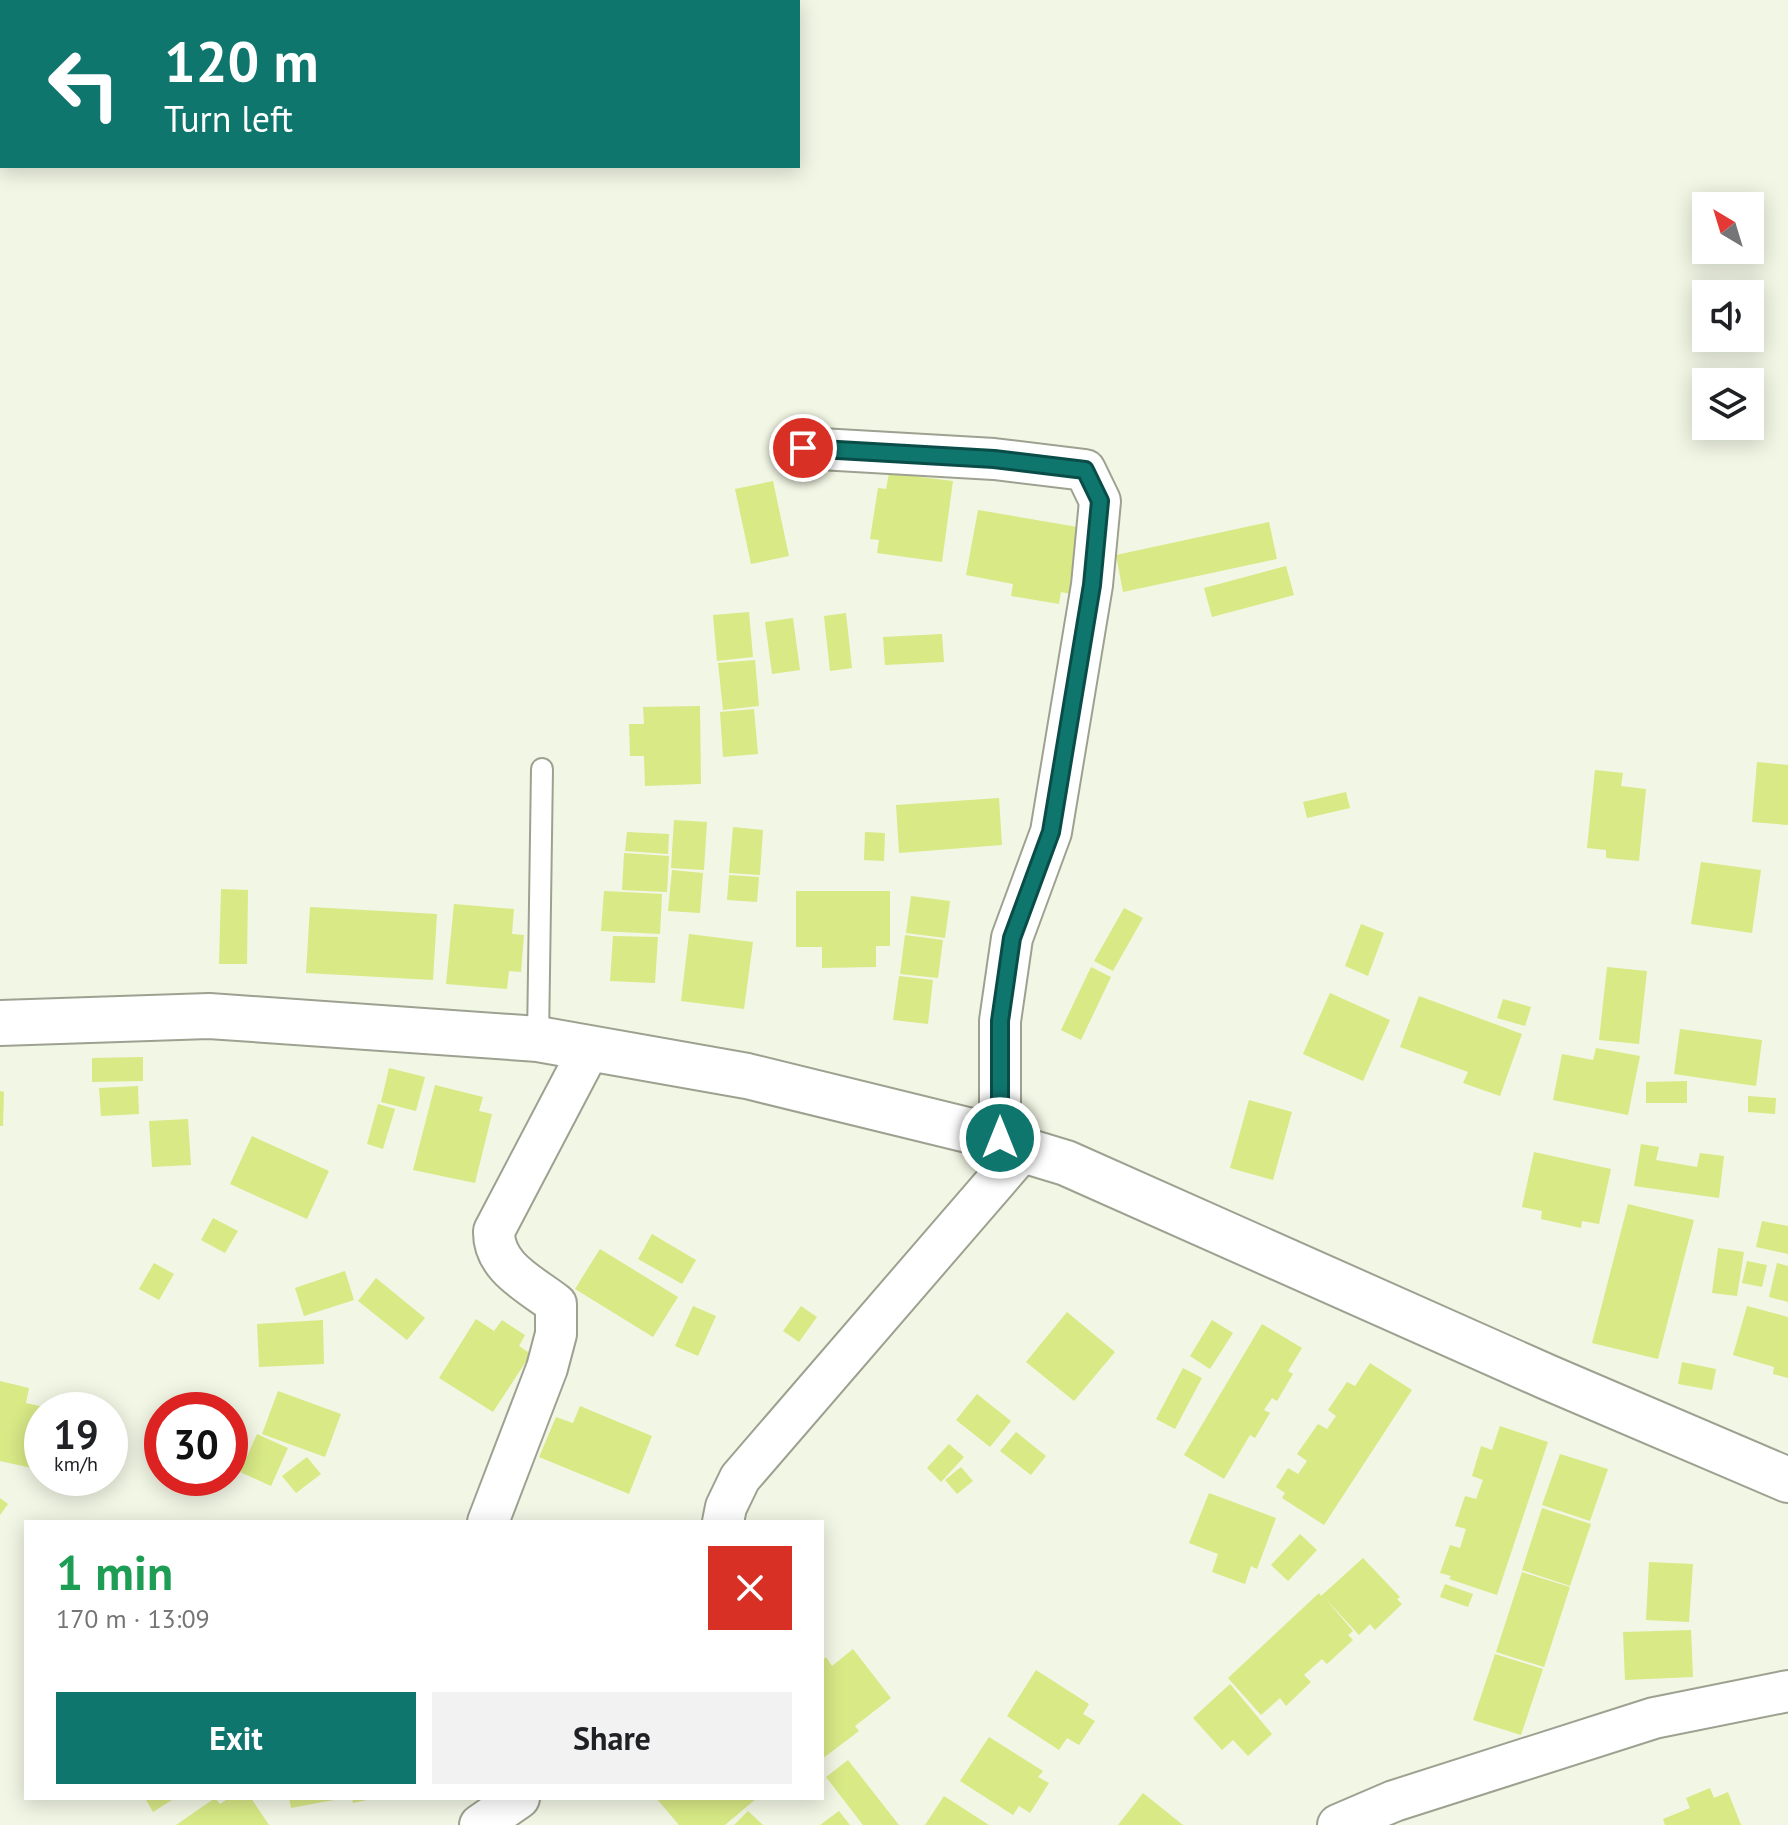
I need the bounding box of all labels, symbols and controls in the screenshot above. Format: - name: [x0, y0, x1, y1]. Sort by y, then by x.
- text: 120 m: [164, 25, 319, 97]
- icon: left: [32, 32, 136, 136]
- text: Turn left: [164, 95, 293, 142]
- north arrow: [1692, 192, 1764, 264]
- map controls: [1692, 192, 1764, 440]
- button: sound: [1692, 280, 1764, 352]
- button: layers: [1692, 368, 1764, 440]
- pin: [769, 414, 837, 482]
- icon: arrive: [781, 426, 825, 470]
- position arrow: [958, 1096, 1042, 1180]
- speed limit sign: 30: [144, 1392, 248, 1496]
- text: 19: [53, 1408, 99, 1460]
- text: km/h: [54, 1451, 98, 1477]
- text: 1 min: [56, 1541, 173, 1603]
- button: close: [708, 1546, 792, 1630]
- text: 170 m · 13:09: [56, 1602, 210, 1635]
- button: Exit: [56, 1692, 416, 1784]
- button: Share: [432, 1692, 792, 1784]

